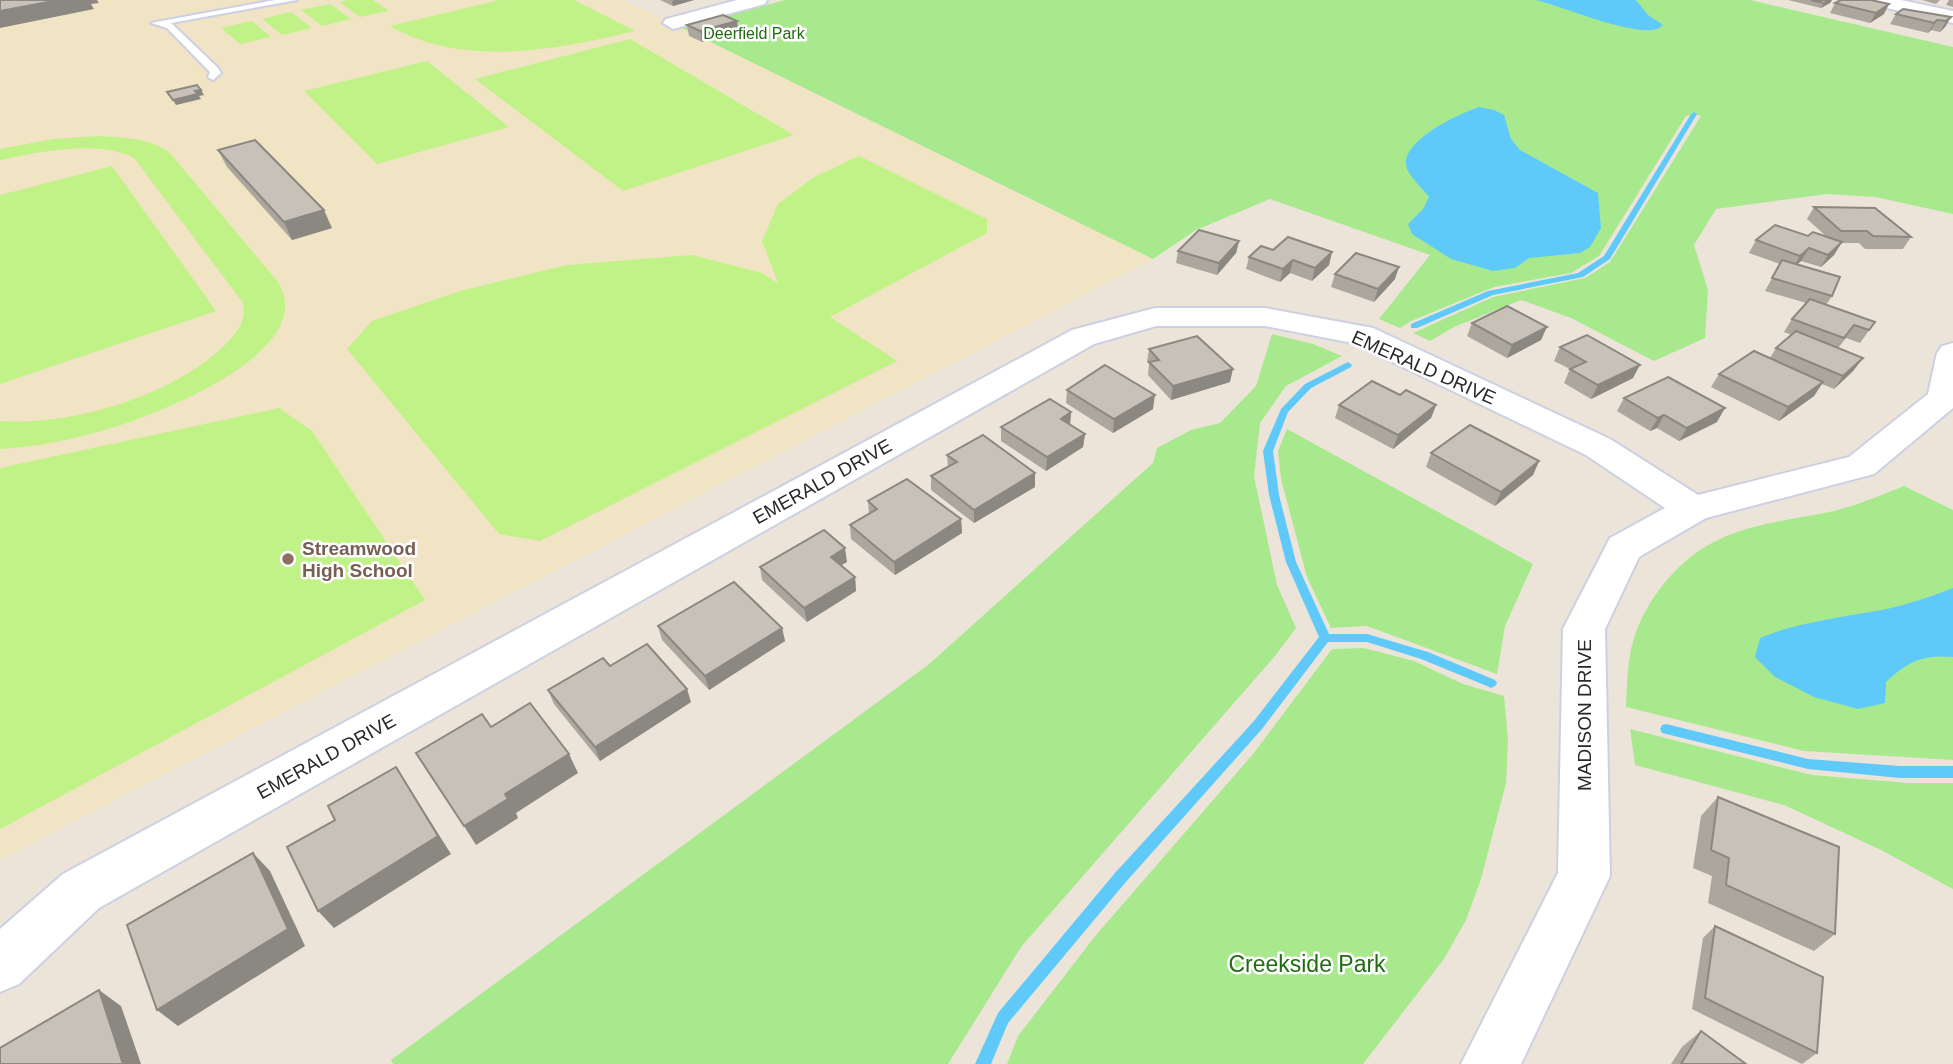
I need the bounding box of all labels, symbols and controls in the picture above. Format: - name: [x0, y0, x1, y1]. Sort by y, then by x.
- park label: Deerfield Park: [703, 25, 806, 42]
- street label: EMERALD DRIVE: [1349, 326, 1499, 409]
- street label: EMERALD DRIVE: [749, 435, 895, 528]
- place label: Streamwood High School: [302, 538, 416, 581]
- marker: Streamwood High School: [280, 551, 296, 567]
- street label: MADISON DRIVE: [1574, 639, 1595, 791]
- street label: EMERALD DRIVE: [253, 710, 399, 803]
- park label: Creekside Park: [1228, 951, 1386, 977]

